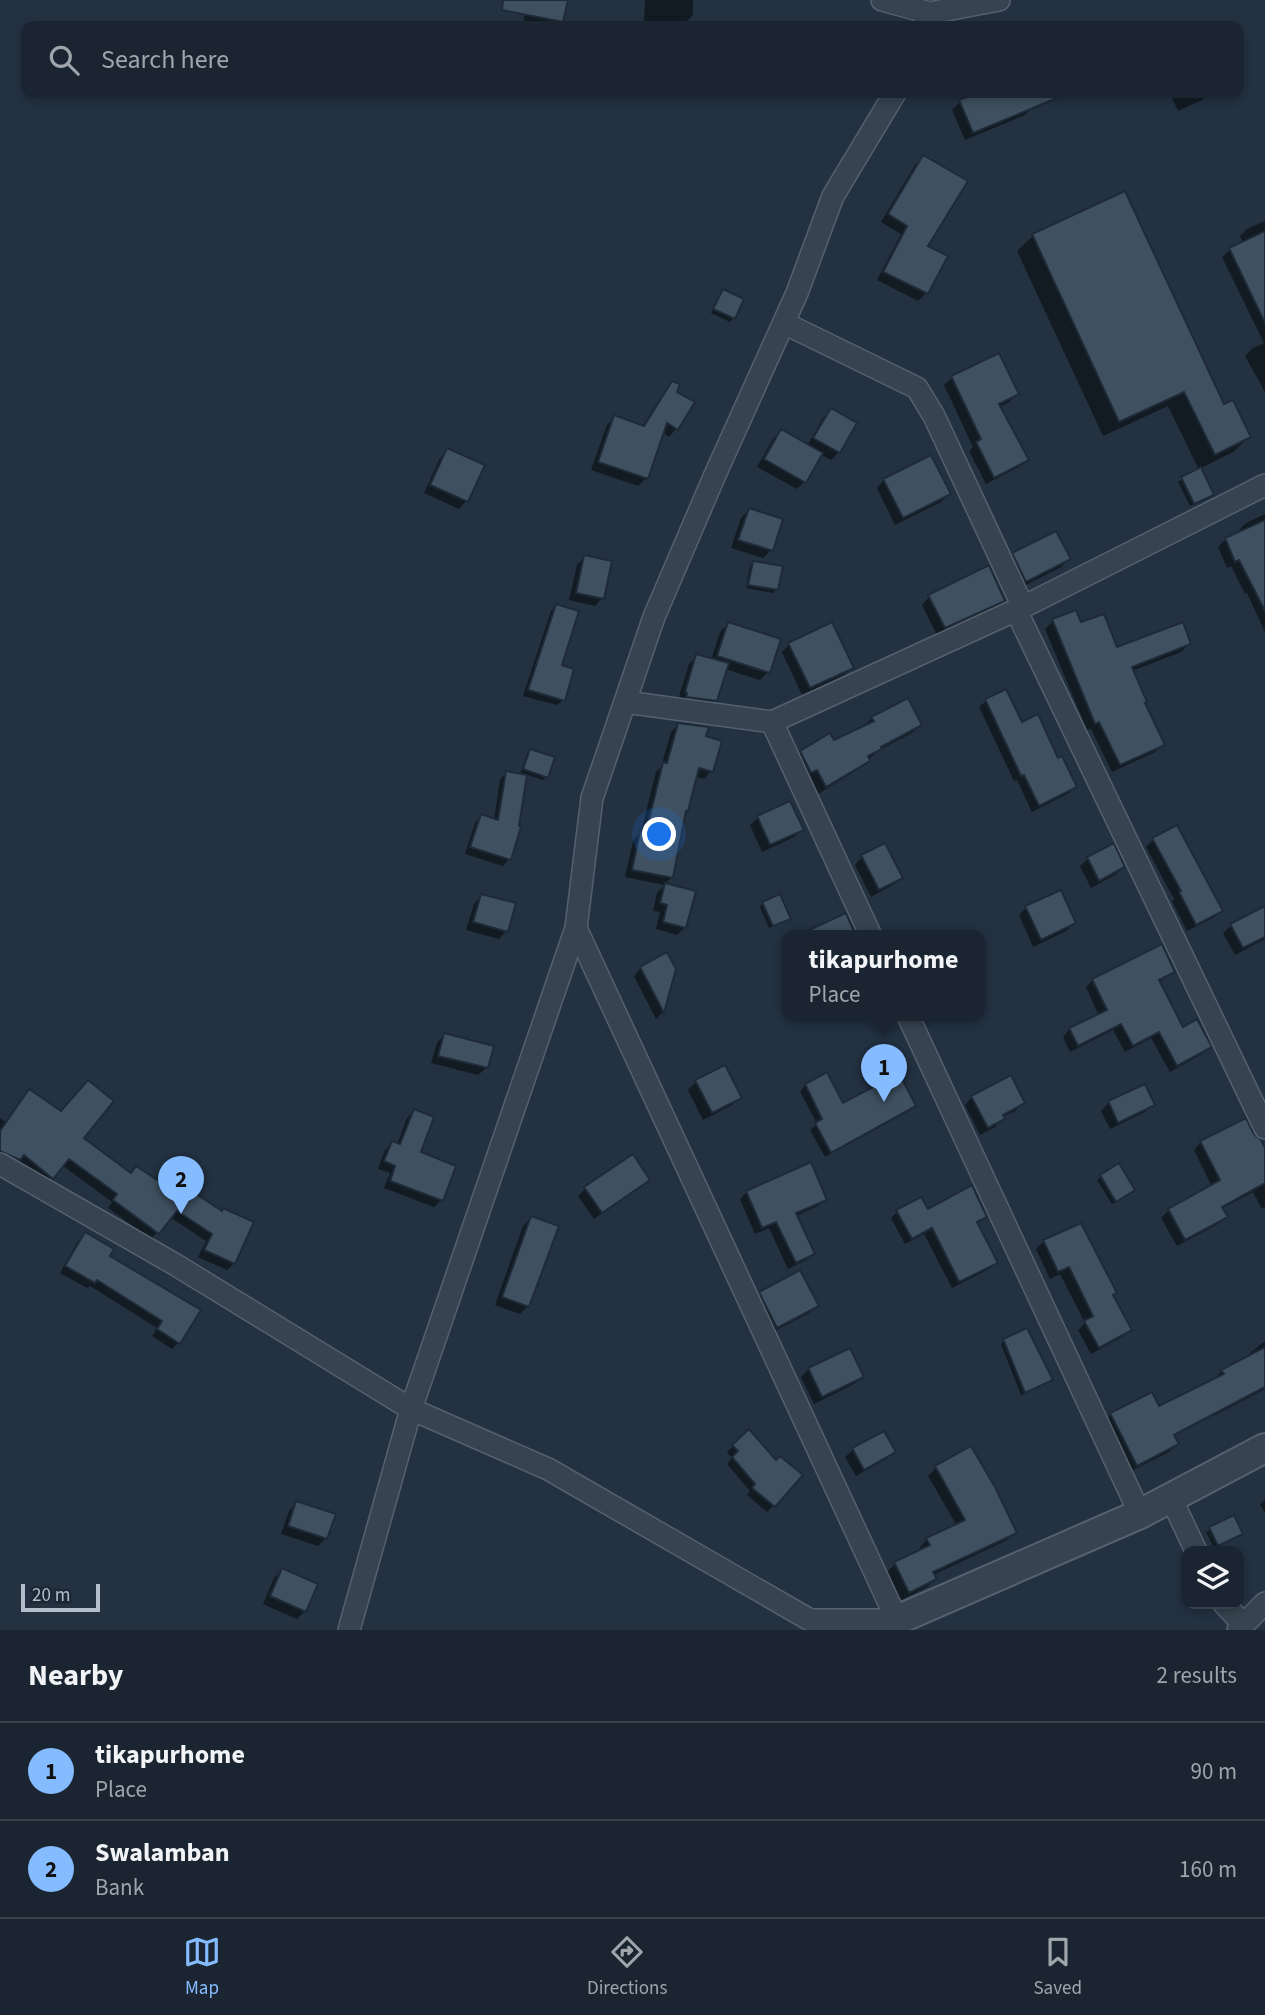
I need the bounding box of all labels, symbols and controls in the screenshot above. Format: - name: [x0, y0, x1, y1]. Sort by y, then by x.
- search box: [21, 21, 1244, 98]
- icon: search: [45, 41, 83, 79]
- text: Search here: [101, 41, 229, 78]
- your location: [642, 817, 676, 851]
- popup: [782, 930, 985, 1021]
- text: tikapurhome: [809, 941, 958, 978]
- text: Place: [809, 978, 860, 1011]
- pin: 1: [861, 1044, 907, 1102]
- pin: 2: [158, 1156, 204, 1214]
- map controls: [1181, 1546, 1244, 1609]
- button: layers: [1181, 1546, 1244, 1609]
- scale bar: [21, 1581, 100, 1613]
- text: 20 m: [32, 1582, 70, 1609]
- text: Nearby: [28, 1654, 123, 1697]
- text: 2 results: [1157, 1659, 1237, 1692]
- text: tikapurhome: [95, 1736, 245, 1773]
- text: 1: [45, 1755, 57, 1788]
- text: 90 m: [1190, 1755, 1237, 1788]
- text: Place: [95, 1773, 147, 1806]
- text: Swalamban: [95, 1834, 230, 1871]
- text: 2: [45, 1853, 57, 1886]
- text: 160 m: [1179, 1853, 1237, 1886]
- text: Bank: [95, 1871, 144, 1904]
- tab: Map: [183, 1933, 221, 2002]
- tab: Directions: [587, 1933, 667, 2002]
- tab: Saved: [1033, 1933, 1082, 2002]

